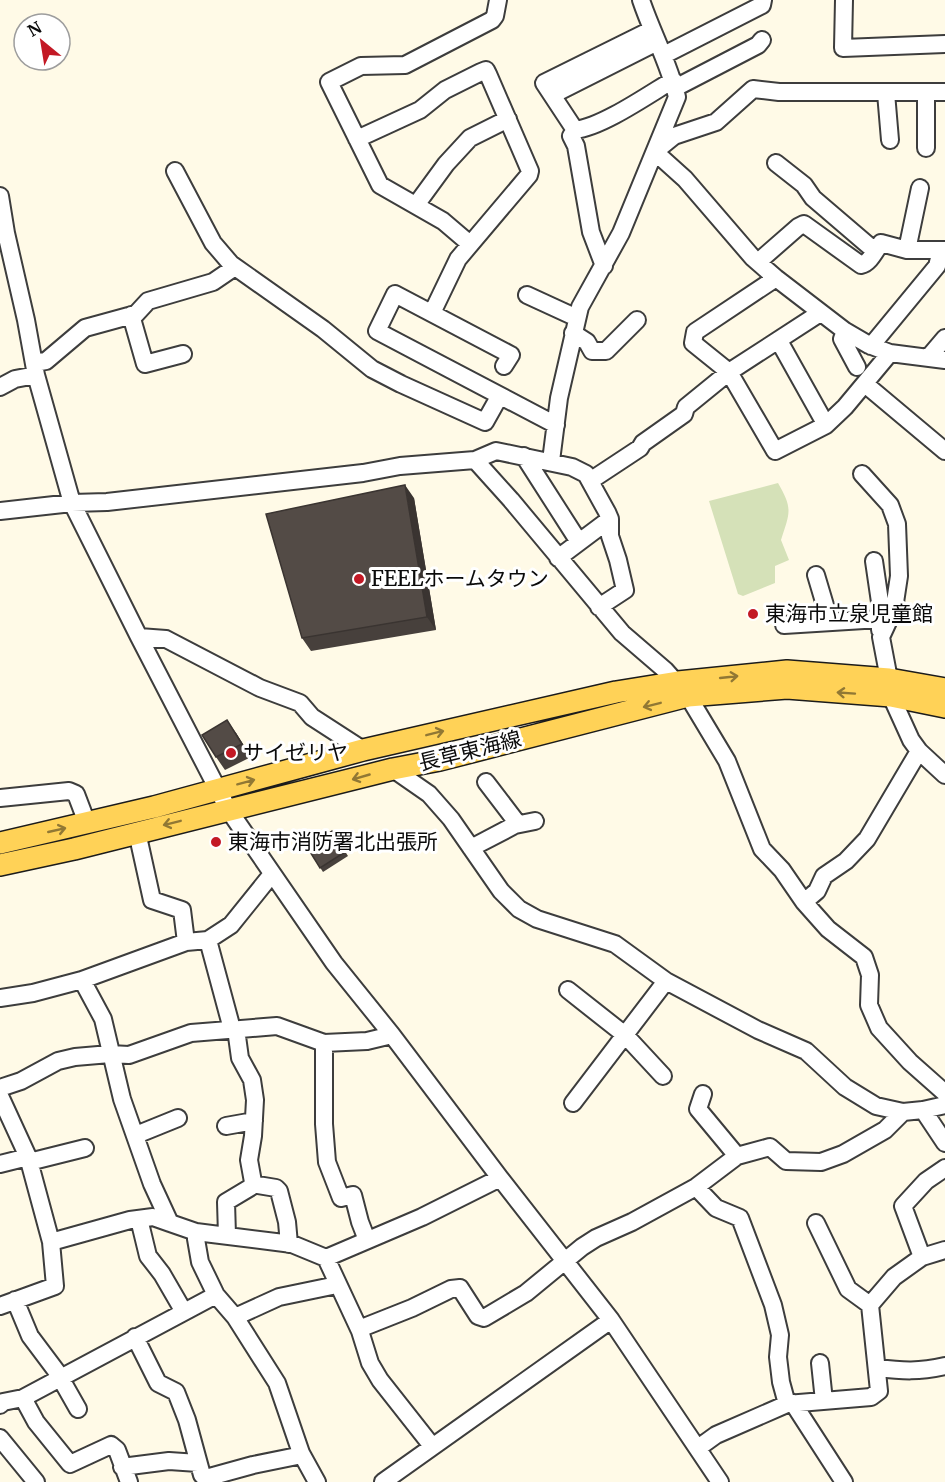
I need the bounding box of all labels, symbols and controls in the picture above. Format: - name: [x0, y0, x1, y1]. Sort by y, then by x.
- north arrow: [12, 12, 72, 72]
- text: N: [24, 17, 45, 41]
- place label: FEELホームタウン: [371, 565, 549, 592]
- marker: FEELホームタウン: [352, 572, 366, 586]
- place label: 東海市立泉児童館: [765, 600, 933, 627]
- marker: 東海市立泉児童館: [746, 607, 760, 621]
- one-way arrow: [719, 671, 739, 682]
- one-way arrow: [836, 687, 856, 698]
- one-way arrow: [643, 699, 662, 711]
- street label: 長草東海線: [416, 725, 524, 776]
- one-way arrow: [425, 726, 444, 738]
- place label: サイゼリヤ: [243, 739, 348, 766]
- marker: サイゼリヤ: [224, 746, 238, 760]
- one-way arrow: [352, 772, 371, 784]
- one-way arrow: [236, 776, 255, 788]
- one-way arrow: [163, 817, 182, 829]
- one-way arrow: [47, 824, 66, 835]
- place label: 東海市消防署北出張所: [228, 828, 438, 855]
- marker: 東海市消防署北出張所: [209, 835, 223, 849]

